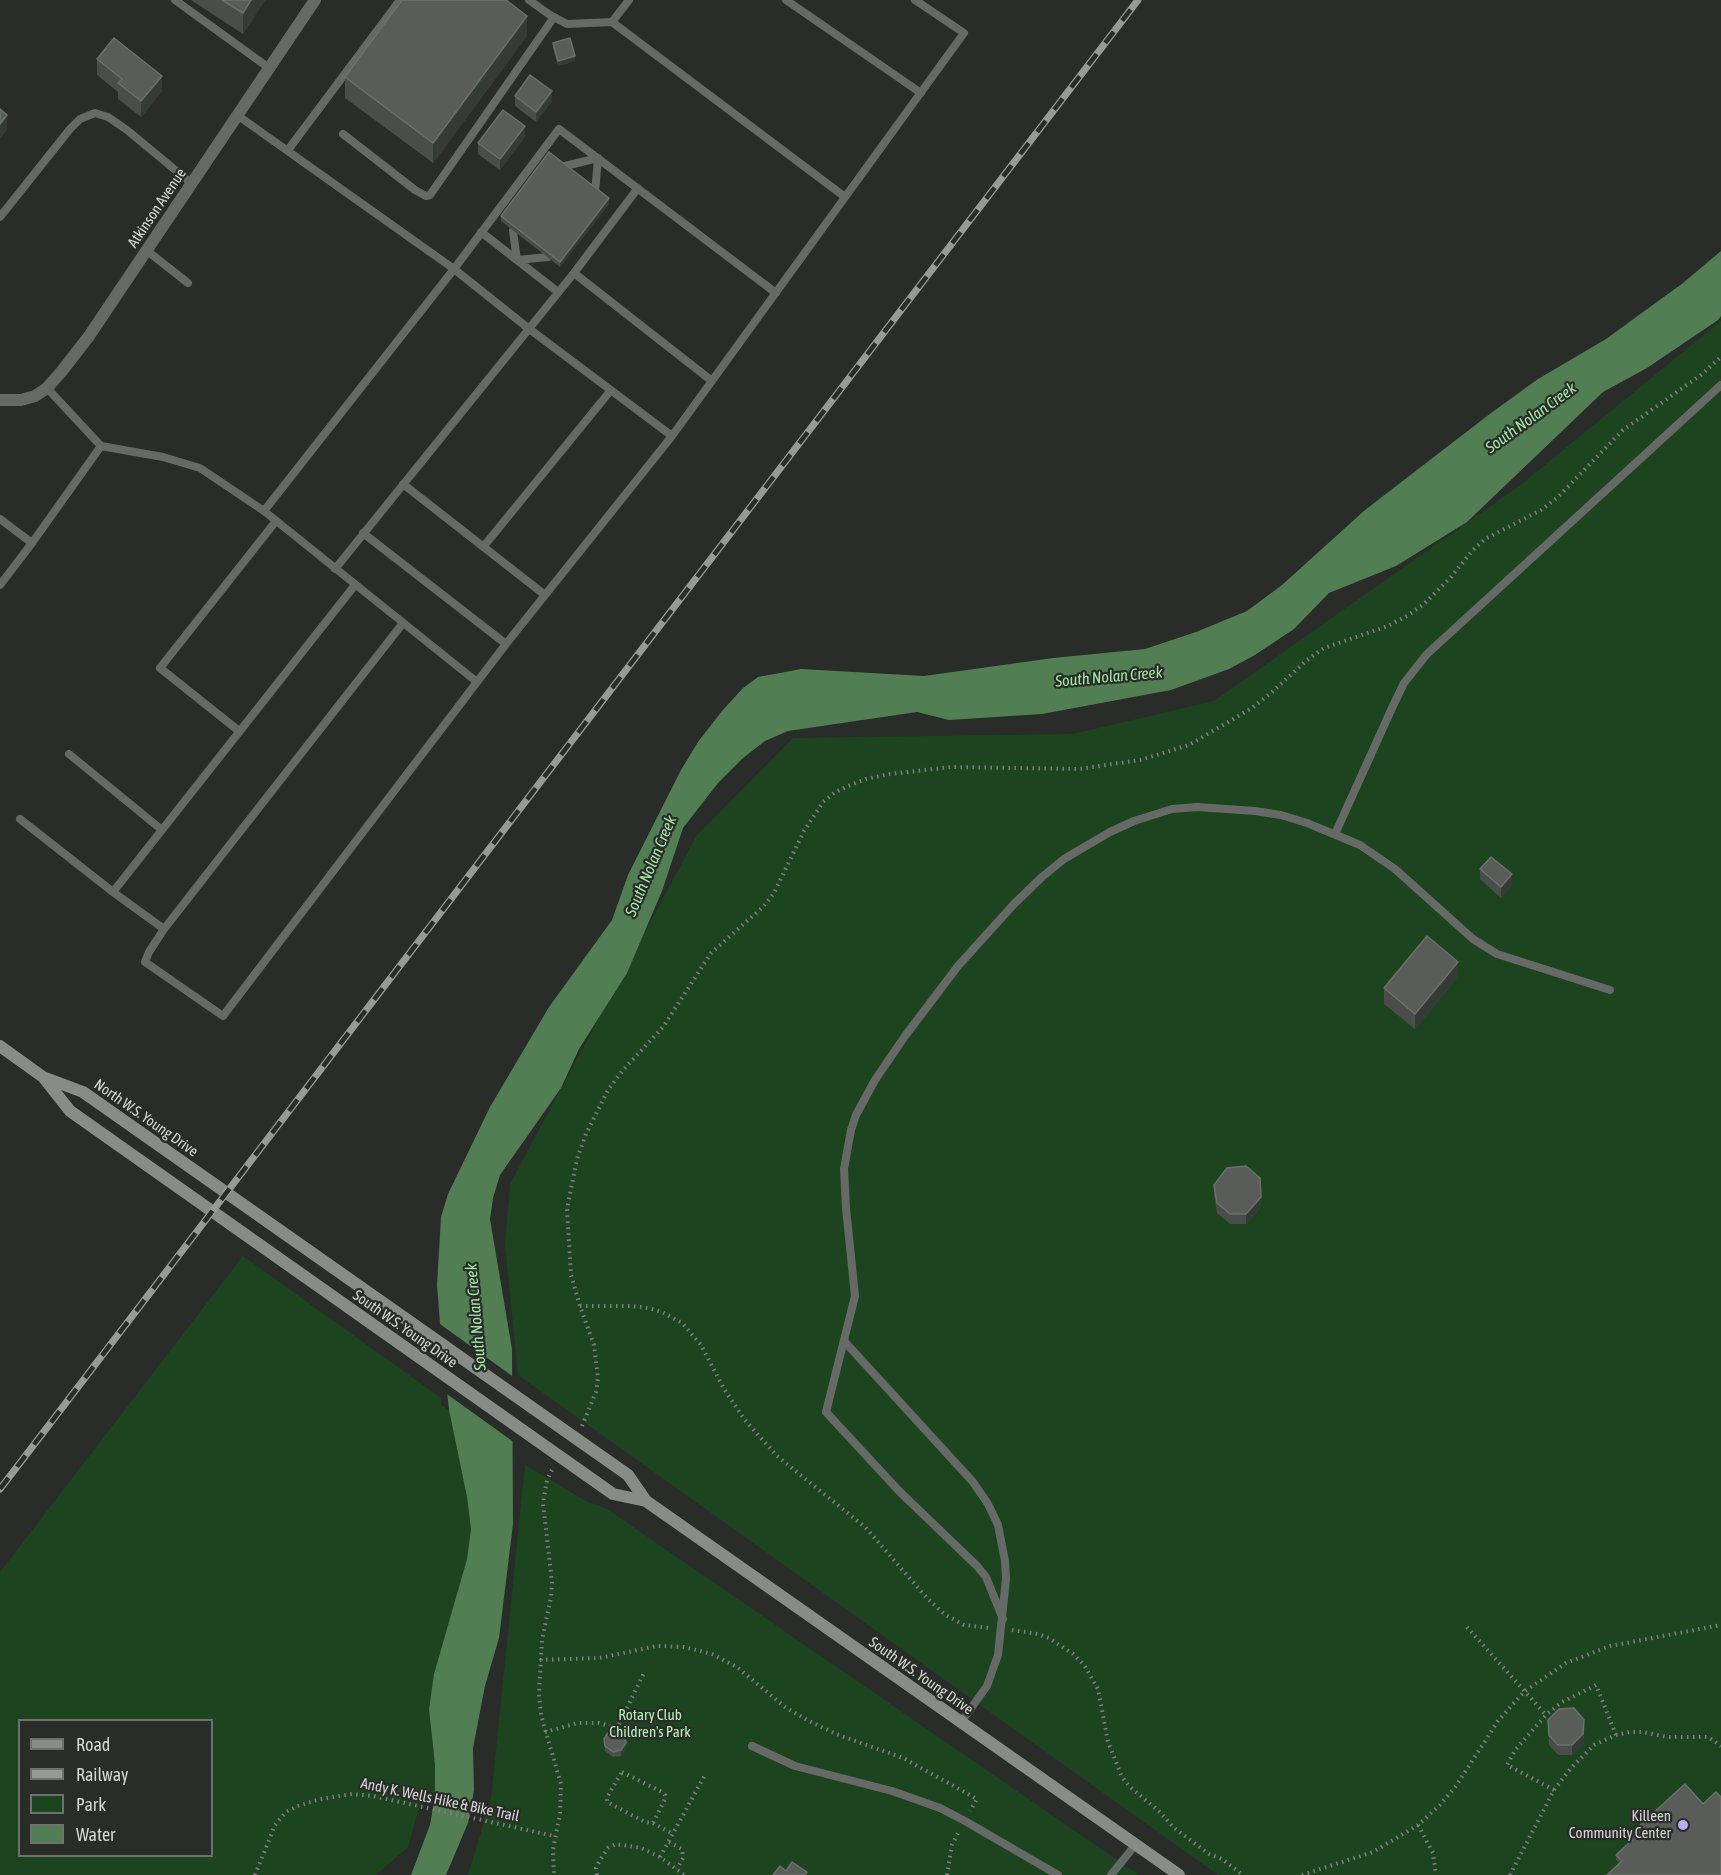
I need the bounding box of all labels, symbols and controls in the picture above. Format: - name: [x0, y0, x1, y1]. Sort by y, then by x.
- street label: Atkinson Avenue: [124, 165, 190, 251]
- water label: South Nolan Creek: [1482, 379, 1580, 457]
- water label: South Nolan Creek: [1055, 663, 1163, 691]
- water label: South Nolan Creek: [621, 813, 681, 919]
- street label: North W.S. Young Drive: [91, 1075, 201, 1161]
- water label: South Nolan Creek: [462, 1263, 490, 1371]
- street label: South W.S. Young Drive: [349, 1286, 461, 1372]
- street label: South W.S. Young Drive: [865, 1633, 977, 1719]
- park label: Rotary Club Children's Park: [609, 1706, 691, 1741]
- legend: [18, 1719, 213, 1857]
- text: Road: [76, 1734, 110, 1755]
- text: Railway: [76, 1764, 128, 1785]
- street label: Andy K. Wells Hike & Bike Trail: [359, 1774, 521, 1826]
- text: Park: [76, 1794, 106, 1815]
- place label: Killeen Community Center: [1569, 1807, 1671, 1842]
- marker: Killeen Community Center: [1676, 1818, 1690, 1832]
- text: Water: [76, 1824, 115, 1845]

